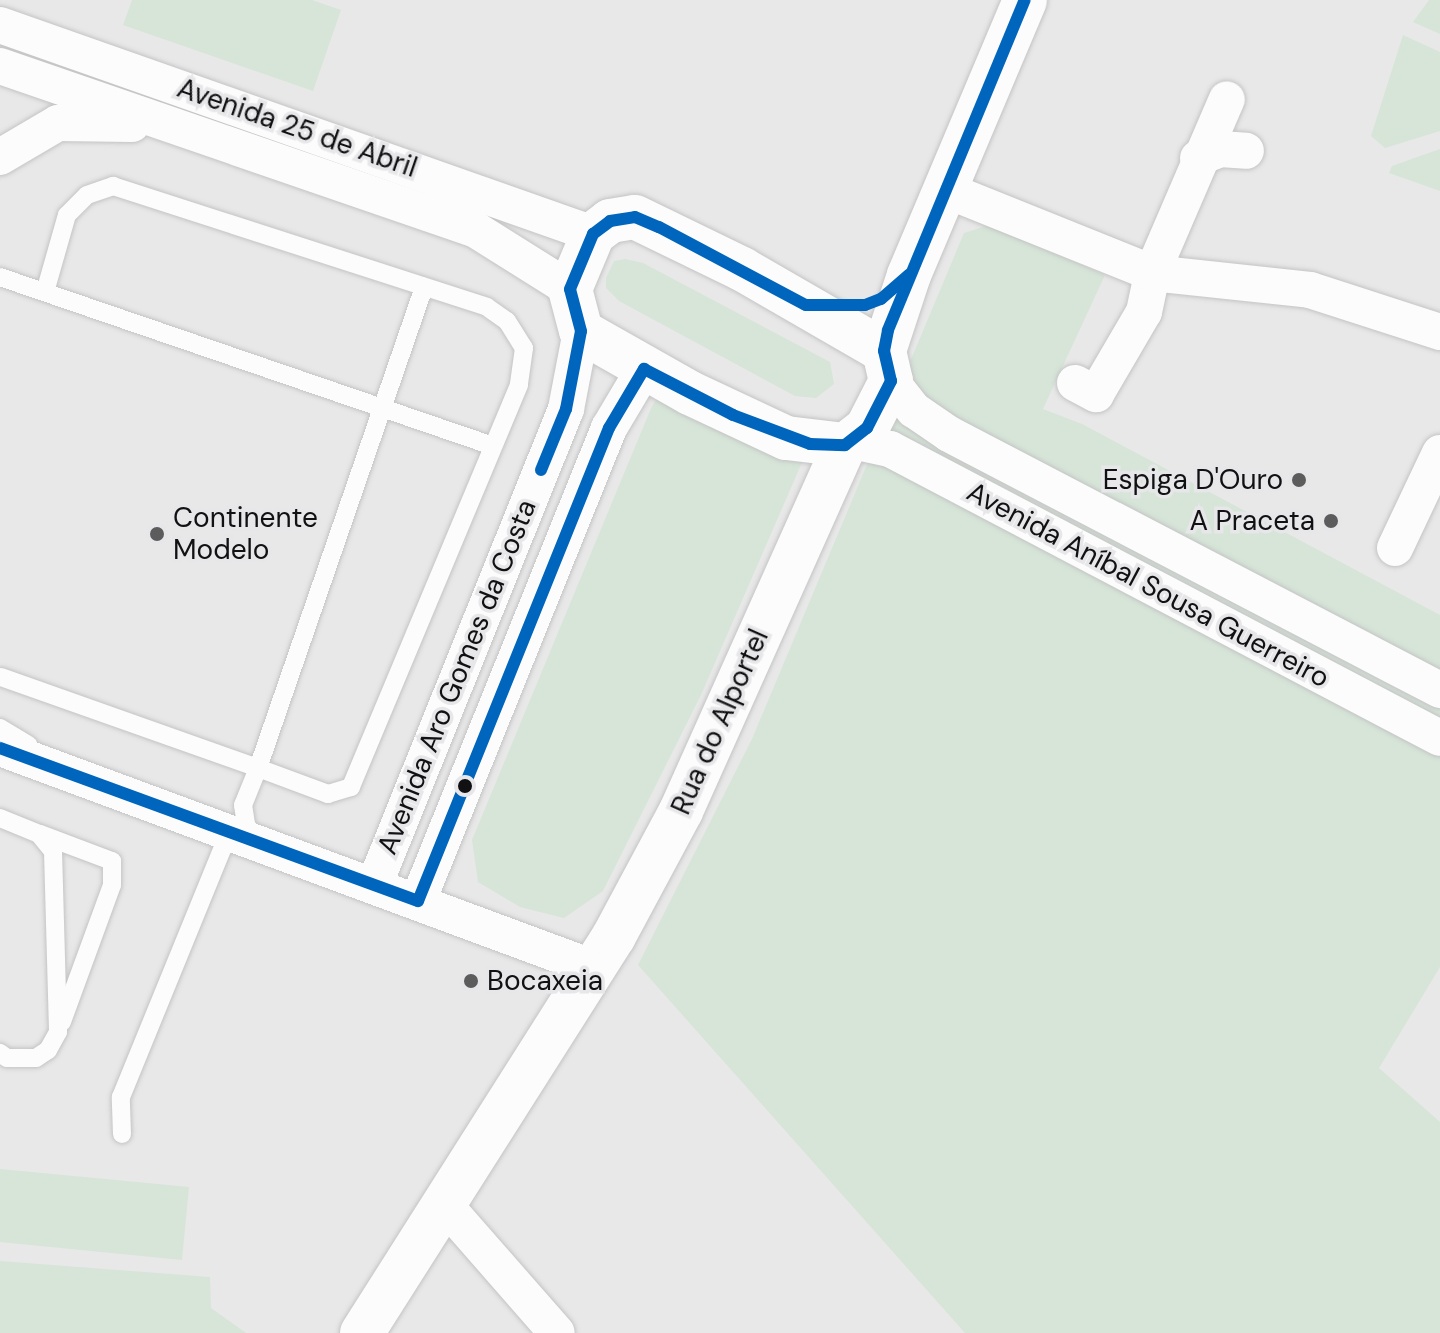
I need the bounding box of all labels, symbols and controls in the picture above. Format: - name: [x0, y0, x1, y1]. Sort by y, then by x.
- street label: Avenida 25 de Abril: [173, 71, 421, 185]
- place label: Espiga D'Ouro: [1103, 463, 1283, 497]
- marker: Espiga D'Ouro: [1290, 471, 1308, 489]
- street label: Avenida Aníbal Sousa Guerreiro: [961, 475, 1335, 695]
- street label: Avenida Aro Gomes da Costa: [370, 495, 544, 859]
- place label: Continente Modelo: [173, 501, 318, 567]
- place label: A Praceta: [1189, 504, 1315, 538]
- marker: A Praceta: [1322, 512, 1340, 530]
- marker: Continente Modelo: [148, 525, 166, 543]
- street label: Rua do Alportel: [664, 624, 776, 820]
- unlabelled marker: [457, 778, 473, 794]
- place label: Bocaxeia: [487, 964, 603, 998]
- marker: Bocaxeia: [462, 972, 480, 990]

